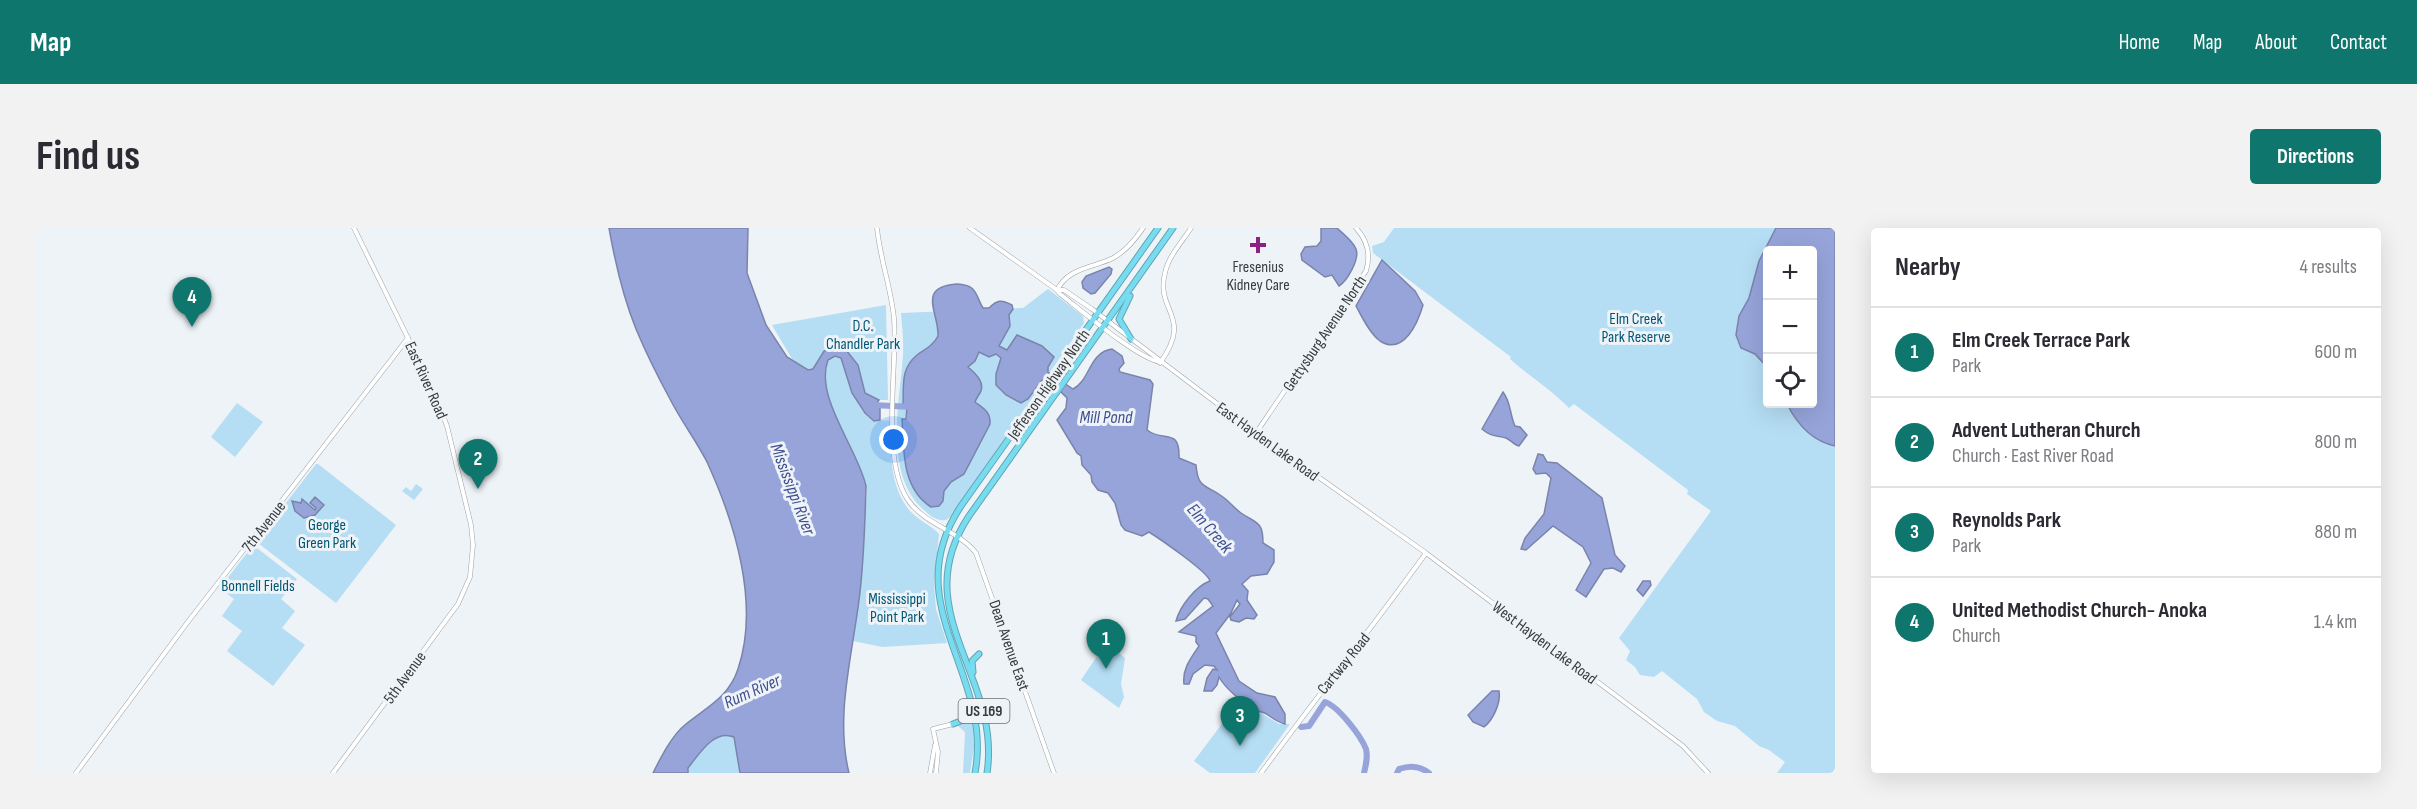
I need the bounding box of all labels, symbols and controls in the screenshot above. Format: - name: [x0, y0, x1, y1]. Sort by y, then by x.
- text: Map: [30, 26, 71, 59]
- text: Home: [2119, 30, 2160, 55]
- text: Map: [2193, 30, 2222, 55]
- text: About: [2255, 30, 2297, 55]
- text: Contact: [2330, 30, 2387, 55]
- button: Directions: [2250, 129, 2381, 184]
- text: Find us: [36, 131, 140, 182]
- marker: Fresenius Kidney Care: [1249, 236, 1267, 254]
- map controls: [1763, 246, 1817, 408]
- button: +: [1763, 246, 1817, 300]
- text: Nearby: [1895, 252, 1961, 283]
- text: 4 results: [2300, 255, 2357, 279]
- place label: Fresenius Kidney Care: [1226, 258, 1290, 295]
- street label: Gettysburg Avenue North: [1279, 272, 1371, 395]
- pin: 4: [172, 278, 212, 327]
- button: −: [1763, 300, 1817, 354]
- park label: Elm Creek Park Reserve: [1602, 310, 1670, 347]
- park label: D.C. Chandler Park: [826, 317, 900, 354]
- street label: Jefferson Highway North: [1004, 326, 1094, 444]
- text: Elm Creek Terrace Park: [1952, 327, 2130, 354]
- street label: East River Road: [400, 339, 451, 422]
- text: 1: [1911, 340, 1918, 364]
- text: 600 m: [2314, 340, 2357, 364]
- button: locate: [1763, 354, 1817, 408]
- text: Park: [1952, 354, 1981, 378]
- street label: East Hayden Lake Road: [1212, 399, 1322, 486]
- water label: Mill Pond: [1080, 407, 1133, 428]
- text: Advent Lutheran Church: [1952, 417, 2141, 444]
- your location: [879, 425, 908, 454]
- text: 2: [1910, 430, 1919, 454]
- text: 800 m: [2314, 430, 2357, 454]
- pin: 2: [458, 440, 498, 489]
- water label: Mississippi River: [765, 441, 820, 539]
- text: Church · East River Road: [1952, 444, 2114, 468]
- street label: 7th Avenue: [238, 497, 290, 556]
- water label: Elm Creek: [1182, 499, 1238, 558]
- text: Reynolds Park: [1952, 507, 2061, 534]
- park label: George Green Park: [298, 516, 356, 553]
- text: 3: [1910, 520, 1919, 544]
- text: 880 m: [2315, 520, 2357, 544]
- text: Park: [1952, 534, 1981, 558]
- park label: Bonnell Fields: [221, 577, 295, 596]
- park label: Mississippi Point Park: [868, 590, 926, 627]
- text: United Methodist Church- Anoka: [1952, 597, 2207, 624]
- street label: Dean Avenue East: [984, 598, 1033, 693]
- street label: West Hayden Lake Road: [1488, 598, 1600, 689]
- text: 4: [1910, 610, 1919, 634]
- text: 1.4 km: [2314, 610, 2357, 634]
- pin: 1: [1086, 620, 1126, 669]
- text: Church: [1952, 624, 2001, 648]
- street label: Cartway Road: [1314, 629, 1375, 698]
- street label: 5th Avenue: [380, 648, 430, 708]
- water label: Rum River: [721, 669, 785, 713]
- pin: 3: [1220, 696, 1260, 746]
- road number: US 169: [958, 699, 1010, 723]

